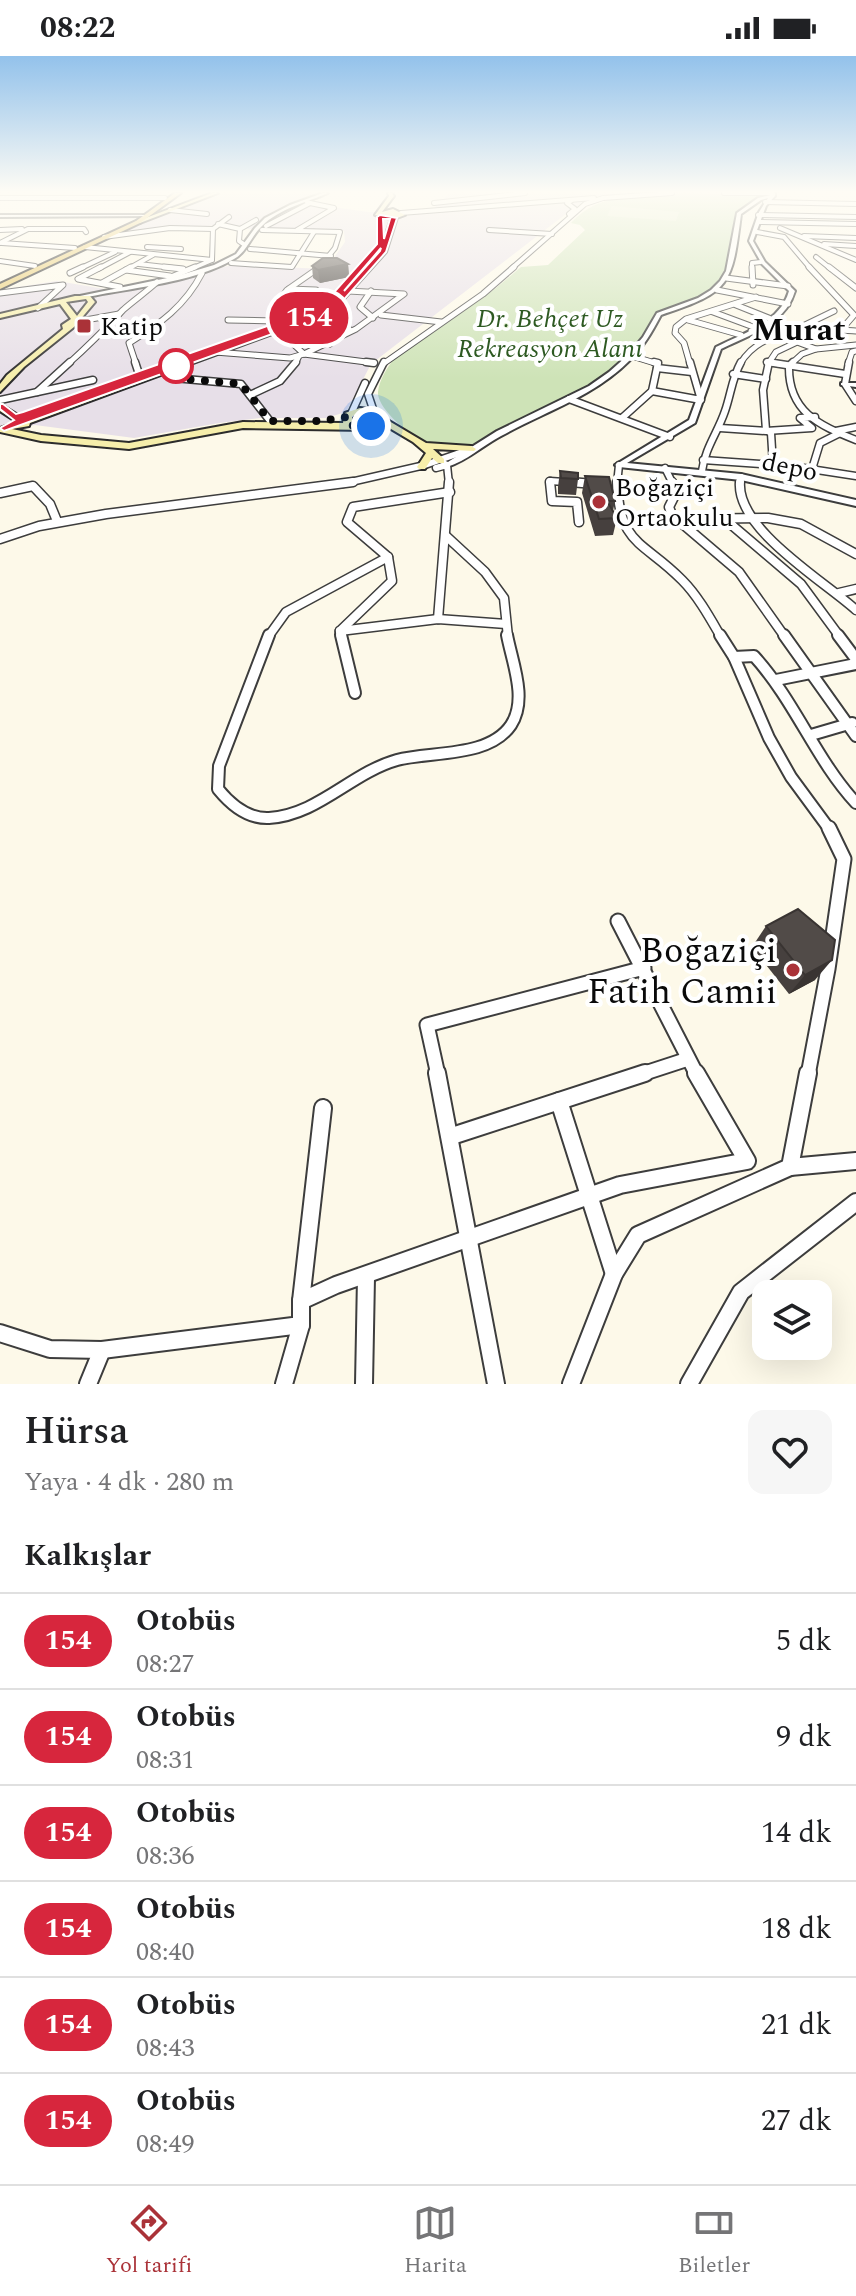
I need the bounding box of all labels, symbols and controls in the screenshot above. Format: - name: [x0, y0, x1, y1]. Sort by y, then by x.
- text: 08:22: [40, 5, 115, 51]
- line badge: 154: [263, 292, 355, 344]
- text: 154: [285, 296, 333, 339]
- park label: Dr. Behçet Uz Rekreasyon Alanı: [457, 299, 643, 369]
- district label: Murat: [752, 306, 846, 355]
- place label: Katip: [100, 307, 163, 347]
- marker: Katip: [75, 317, 93, 335]
- unlabelled marker: [159, 349, 193, 383]
- your location: [351, 406, 391, 446]
- street label: depo: [758, 442, 821, 492]
- place label: Boğaziçi Ortaokulu: [615, 468, 733, 538]
- marker: Boğaziçi Ortaokulu: [590, 493, 608, 511]
- place label: Boğaziçi Fatih Camii: [587, 924, 777, 1020]
- marker: Boğaziçi Fatih Camii: [784, 961, 802, 979]
- map controls: [752, 1280, 832, 1360]
- button: layers: [752, 1280, 832, 1360]
- text: Hürsa: [24, 1403, 129, 1461]
- button: heart: [748, 1410, 832, 1494]
- text: Yaya · 4 dk · 280 m: [24, 1462, 234, 1502]
- text: Kalkışlar: [24, 1533, 151, 1579]
- text: Otobüs: [136, 1598, 236, 1644]
- text: 5 dk: [776, 1618, 832, 1664]
- text: 154: [44, 1619, 92, 1662]
- text: 08:27: [136, 1644, 195, 1684]
- text: Otobüs: [136, 1694, 236, 1740]
- text: 9 dk: [776, 1714, 832, 1760]
- text: 154: [44, 1715, 92, 1758]
- text: 08:31: [136, 1740, 195, 1780]
- text: Otobüs: [136, 1790, 236, 1836]
- text: 14 dk: [761, 1810, 832, 1856]
- text: 154: [44, 1811, 92, 1854]
- text: 08:36: [136, 1836, 195, 1876]
- text: Otobüs: [136, 1886, 236, 1932]
- text: 18 dk: [761, 1906, 832, 1952]
- text: 154: [44, 1907, 92, 1950]
- text: 08:40: [136, 1932, 195, 1972]
- text: Otobüs: [136, 1982, 236, 2028]
- text: 21 dk: [761, 2002, 832, 2048]
- text: 154: [44, 2003, 92, 2046]
- text: 08:43: [136, 2028, 195, 2068]
- text: Otobüs: [136, 2078, 236, 2124]
- text: 27 dk: [761, 2098, 832, 2144]
- text: 154: [44, 2099, 92, 2142]
- text: 08:49: [136, 2124, 195, 2164]
- tab: Yol tarifi: [106, 2201, 192, 2282]
- tab: Harita: [404, 2201, 467, 2282]
- tab: Biletler: [678, 2201, 750, 2282]

